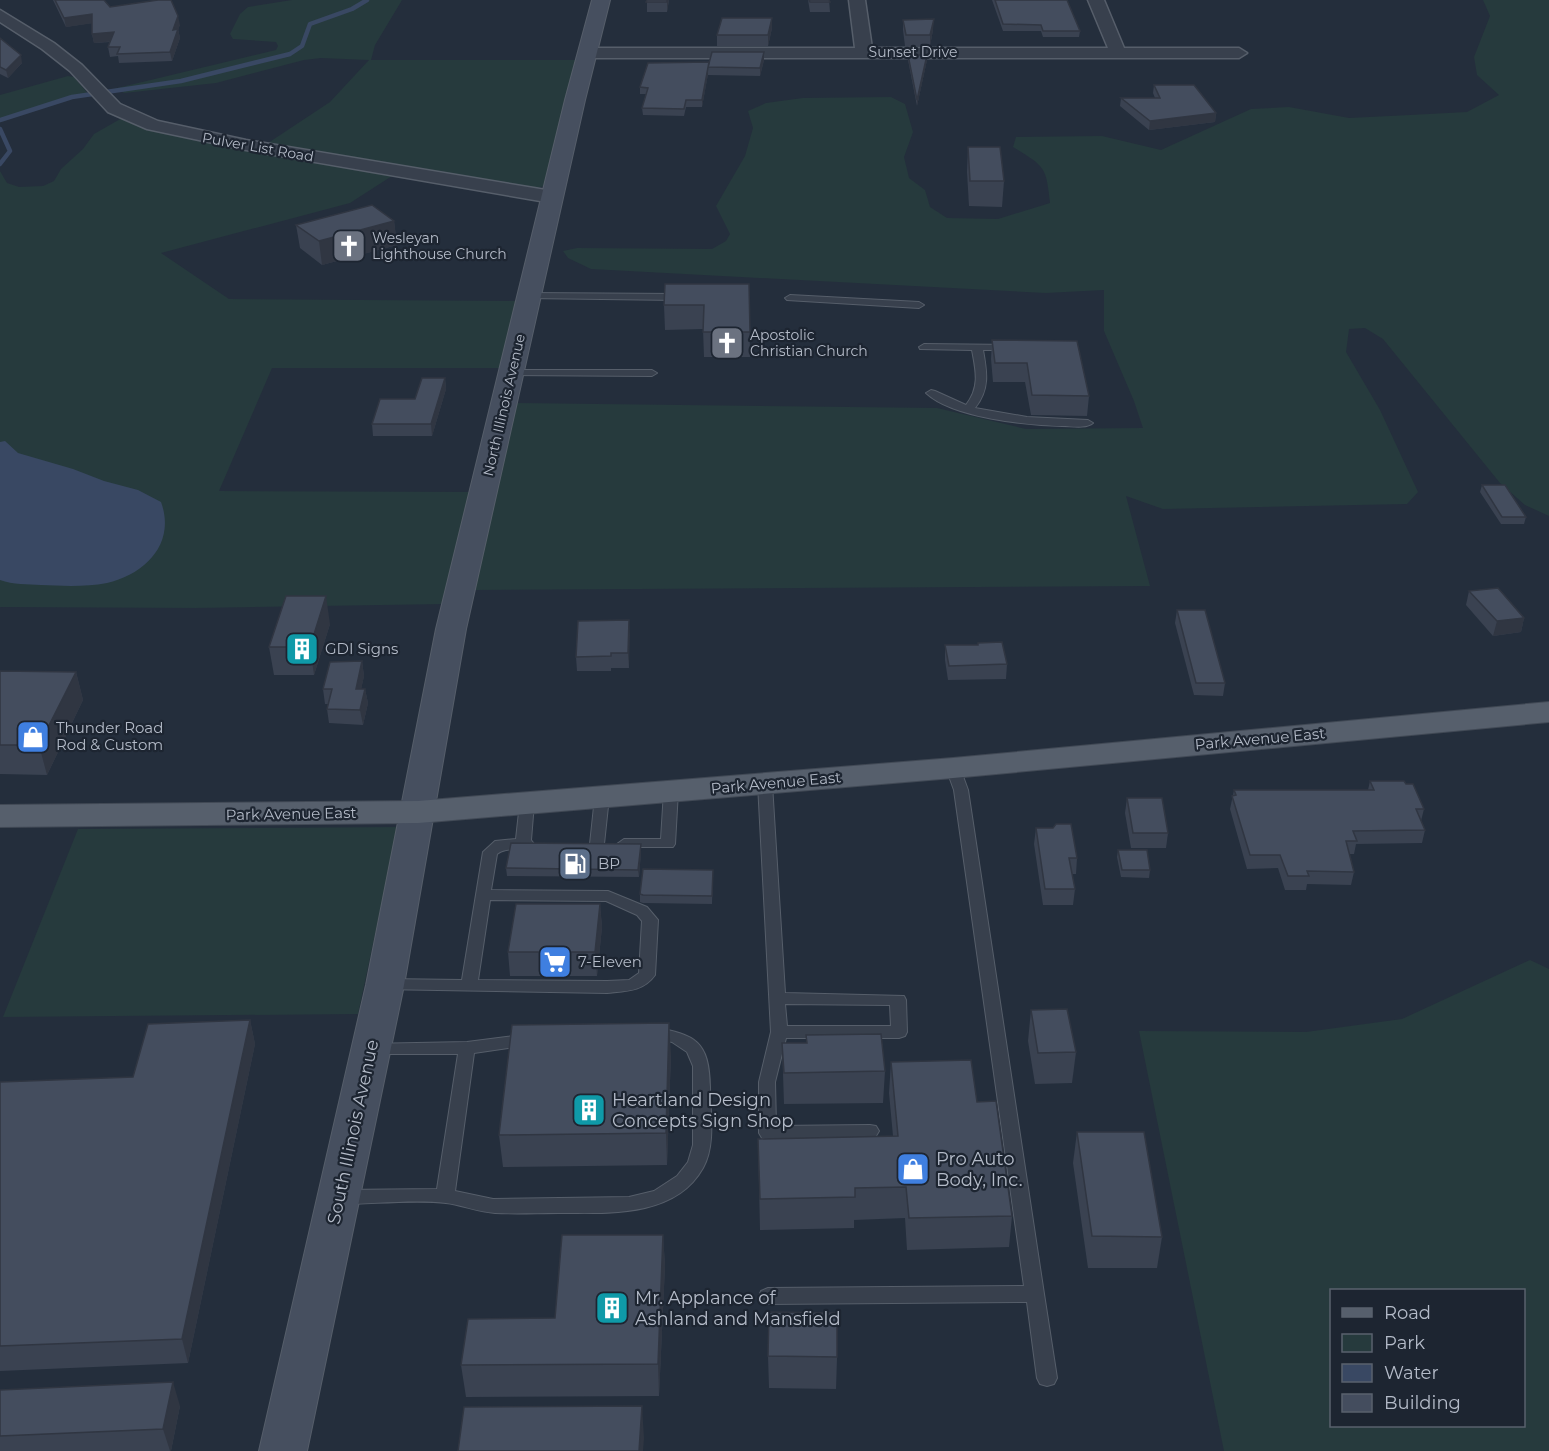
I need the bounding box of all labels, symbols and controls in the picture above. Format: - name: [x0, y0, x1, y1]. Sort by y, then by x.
- street label: Sunset Drive: [869, 43, 957, 61]
- street label: Pulver List Road: [201, 128, 315, 166]
- church icon: Wesleyan Lighthouse Church: [331, 228, 367, 264]
- place label: Wesleyan Lighthouse Church: [372, 229, 507, 263]
- church icon: Apostolic Christian Church: [709, 325, 745, 361]
- place label: Apostolic Christian Church: [750, 326, 868, 360]
- street label: North Illinois Avenue: [479, 332, 529, 478]
- building icon: GDI Signs: [284, 631, 320, 667]
- place label: GDI Signs: [325, 639, 398, 658]
- place label: Thunder Road Rod & Custom: [56, 718, 163, 754]
- shop icon: Thunder Road Rod & Custom: [15, 719, 51, 755]
- street label: Park Avenue East: [1194, 723, 1326, 754]
- street label: Park Avenue East: [710, 767, 842, 798]
- street label: Park Avenue East: [225, 803, 357, 824]
- fuel station icon: BP: [557, 846, 593, 882]
- place label: BP: [598, 854, 620, 873]
- supermarket icon: 7-Eleven: [537, 944, 573, 980]
- place label: 7-Eleven: [578, 952, 642, 971]
- street label: South Illinois Avenue: [323, 1037, 383, 1226]
- place label: Heartland Design Concepts Sign Shop: [612, 1089, 794, 1132]
- building icon: Heartland Design Concepts Sign Shop: [571, 1092, 607, 1128]
- place label: Pro Auto Body, Inc.: [936, 1148, 1023, 1191]
- shop icon: Pro Auto Body, Inc.: [895, 1151, 931, 1187]
- place label: Mr. Applance of Ashland and Mansfield: [635, 1287, 841, 1330]
- legend: [1330, 1289, 1525, 1427]
- building icon: Mr. Applance of Ashland and Mansfield: [594, 1290, 630, 1326]
- text: Road: [1384, 1302, 1431, 1324]
- text: Park: [1384, 1332, 1425, 1354]
- text: Water: [1384, 1362, 1439, 1384]
- text: Building: [1384, 1392, 1461, 1414]

